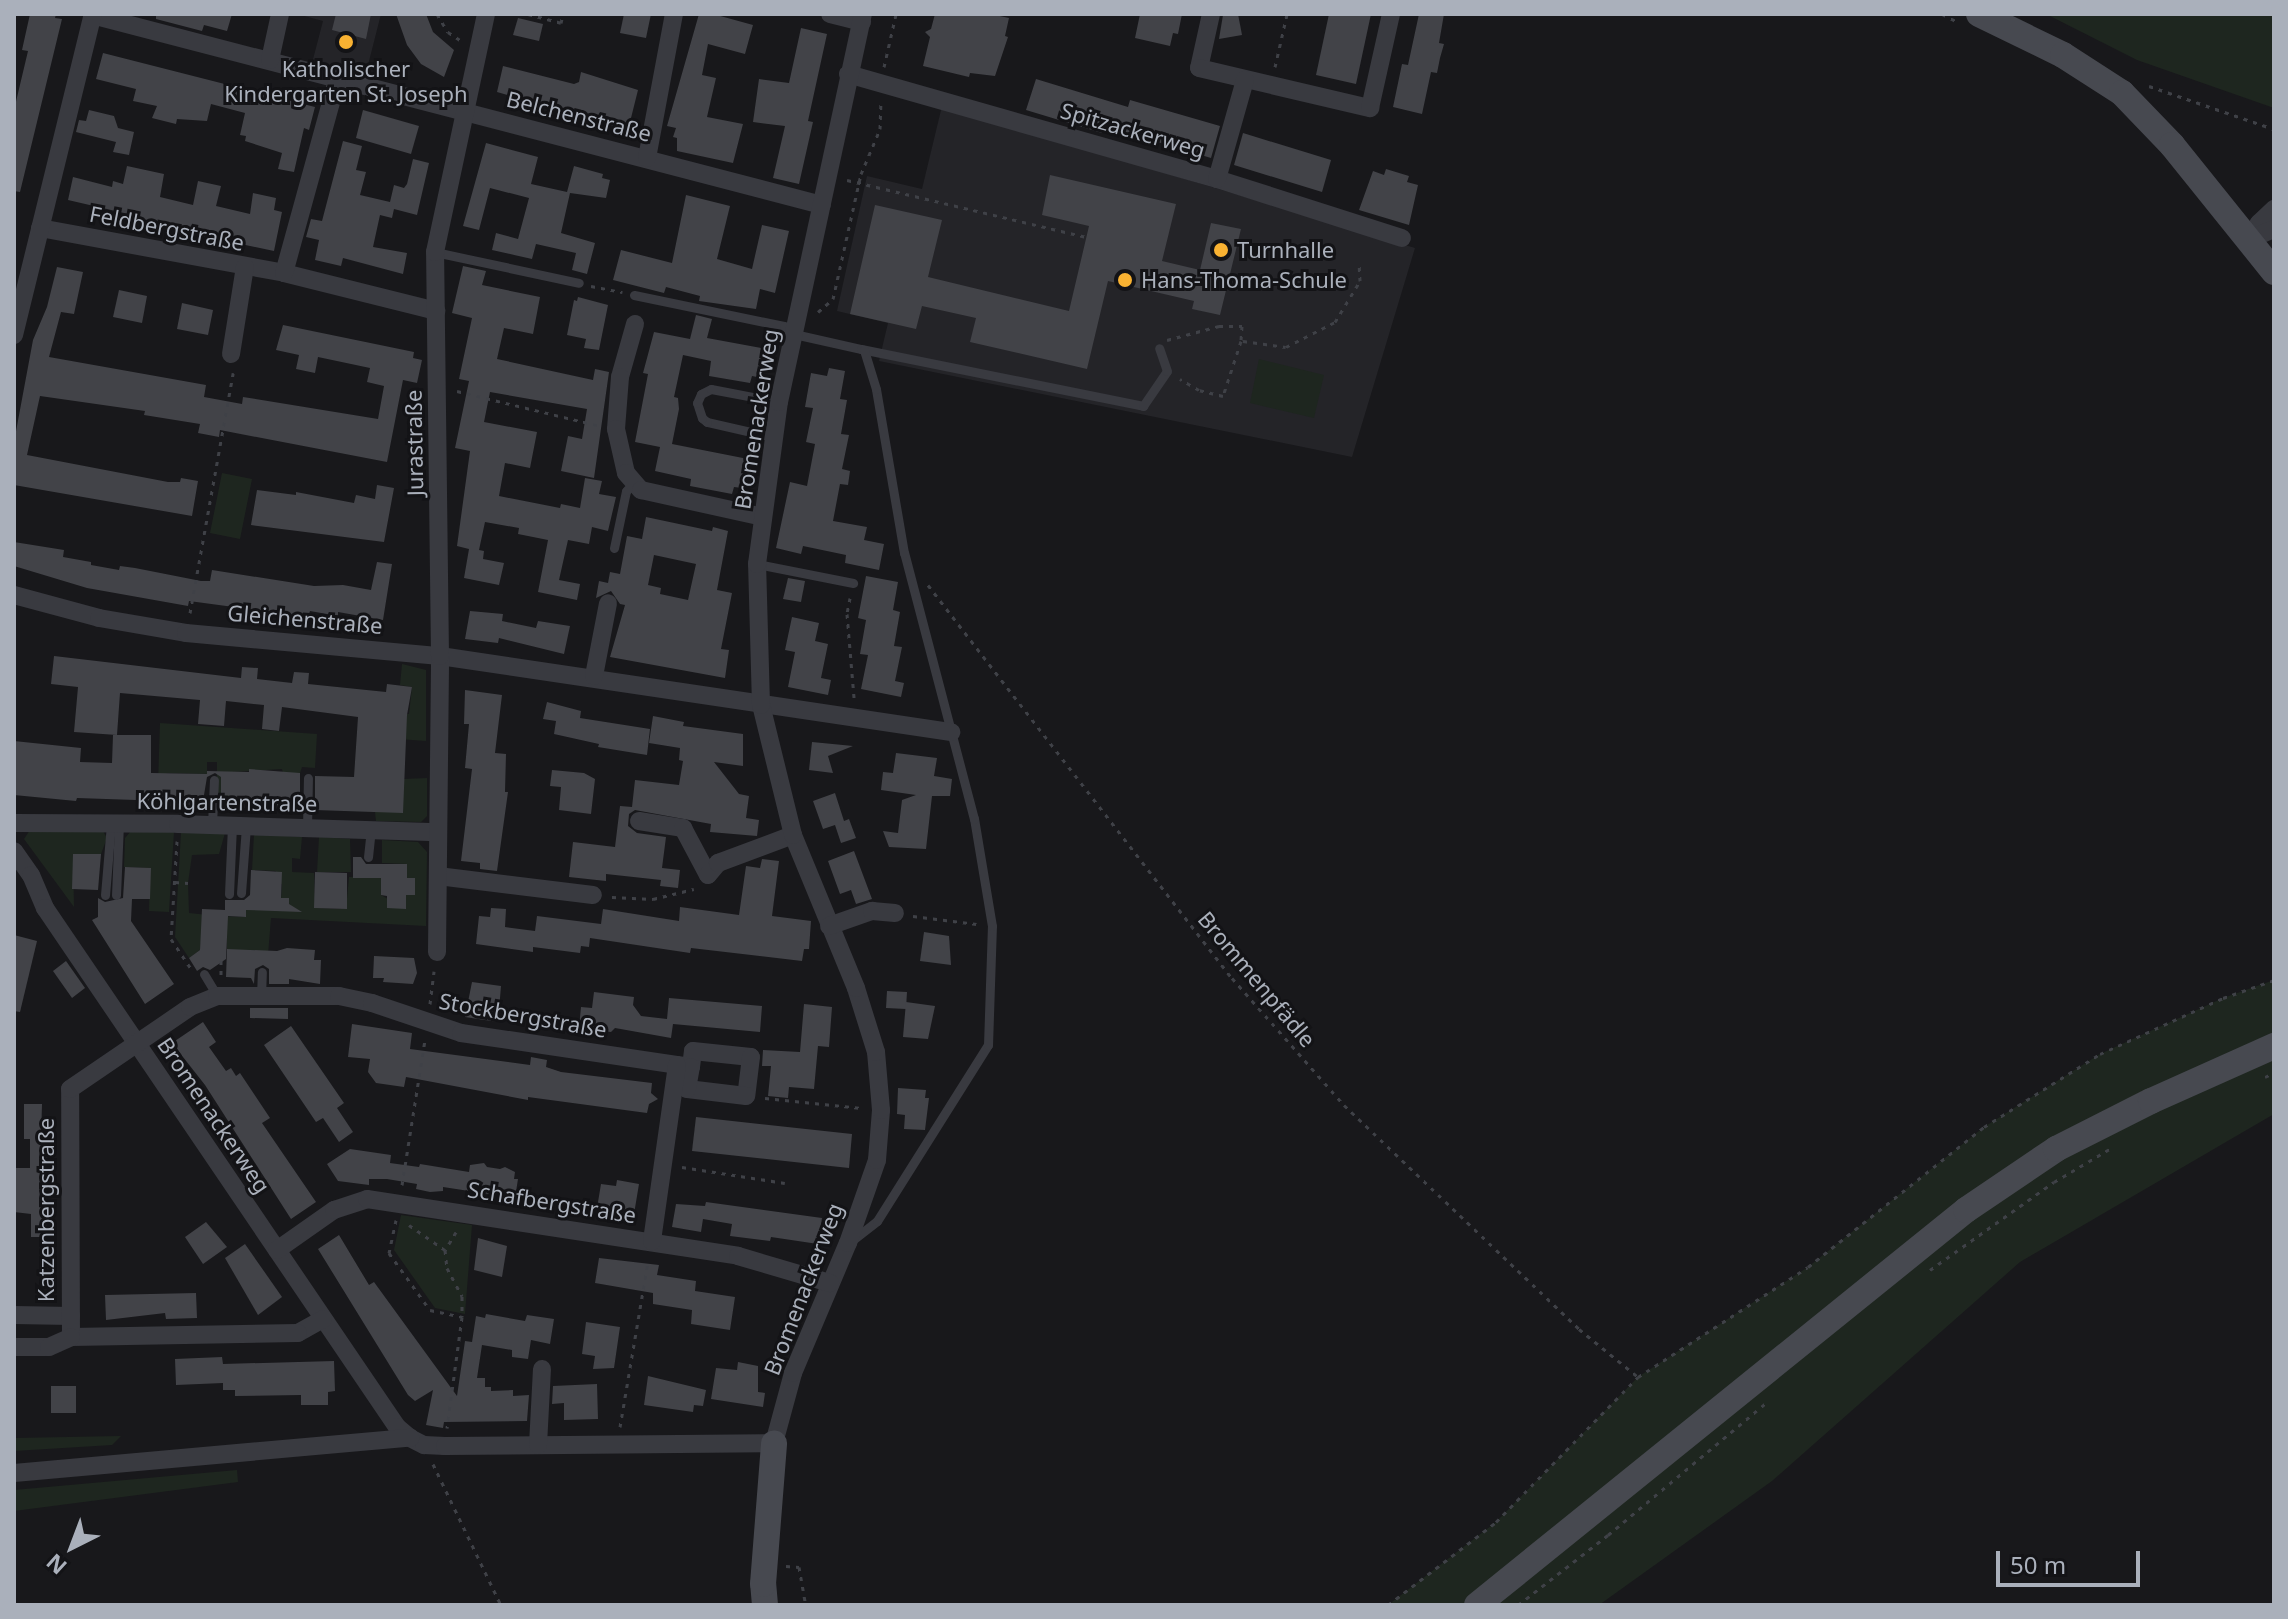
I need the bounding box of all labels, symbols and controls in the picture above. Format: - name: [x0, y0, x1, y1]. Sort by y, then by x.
- marker: Katholischer Kindergarten St. Joseph: [337, 33, 355, 51]
- place label: Katholischer Kindergarten St. Joseph: [224, 55, 468, 106]
- street label: Belchenstraße: [504, 85, 654, 147]
- street label: Spitzackerweg: [1058, 97, 1208, 163]
- street label: Feldbergstraße: [87, 200, 247, 256]
- place label: Turnhalle: [1237, 237, 1334, 263]
- marker: Turnhalle: [1212, 241, 1230, 259]
- place label: Hans-Thoma-Schule: [1141, 267, 1347, 293]
- marker: Hans-Thoma-Schule: [1116, 271, 1134, 289]
- street label: Bromenackerweg: [729, 327, 783, 511]
- street label: Jurastraße: [400, 390, 428, 496]
- street label: Gleichenstraße: [226, 599, 384, 639]
- street label: Köhlgartenstraße: [136, 787, 318, 817]
- street label: Brommenpfädle: [1193, 906, 1321, 1052]
- street label: Stockbergstraße: [437, 987, 609, 1043]
- street label: Bromenackerweg: [152, 1032, 276, 1198]
- street label: Katzenbergstraße: [33, 1118, 59, 1302]
- street label: Schafbergstraße: [466, 1176, 638, 1228]
- street label: Bromenackerweg: [758, 1199, 848, 1379]
- north arrow: [32, 1507, 112, 1587]
- scale bar: [2000, 1535, 2144, 1585]
- text: N: [39, 1548, 73, 1582]
- text: 50 m: [2010, 1548, 2066, 1581]

